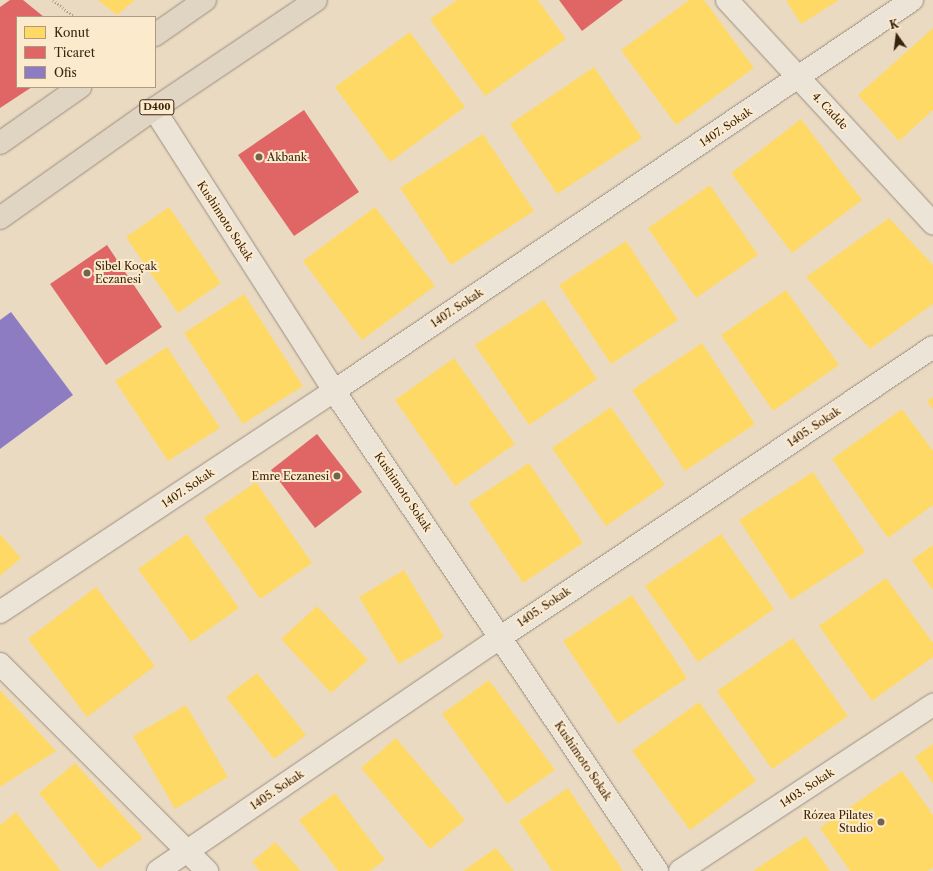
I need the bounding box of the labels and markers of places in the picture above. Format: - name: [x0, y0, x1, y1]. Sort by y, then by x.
- place label: Akbank: [267, 150, 307, 164]
- marker: Akbank: [254, 152, 264, 162]
- place label: Sibel Koçak Eczanesi: [95, 260, 157, 286]
- marker: Sibel Koçak Eczanesi: [82, 268, 92, 278]
- place label: Emre Eczanesi: [252, 469, 329, 483]
- marker: Emre Eczanesi: [332, 471, 342, 481]
- place label: Rózea Pilates Studio: [803, 809, 873, 835]
- marker: Rózea Pilates Studio: [876, 817, 886, 827]

